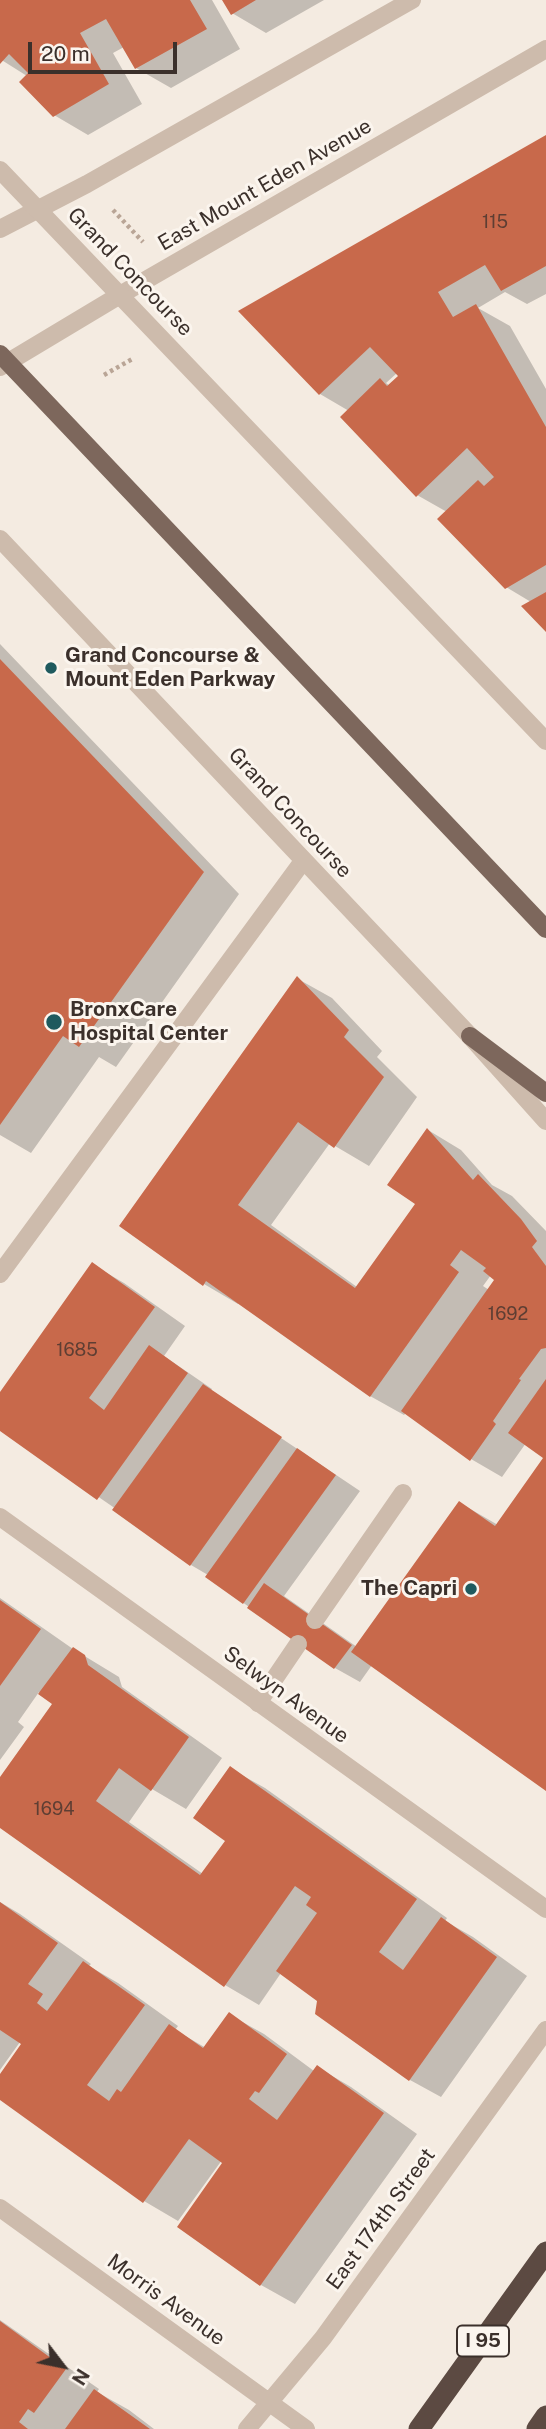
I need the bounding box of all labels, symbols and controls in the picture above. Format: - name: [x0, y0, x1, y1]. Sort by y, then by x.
- scale bar: [32, 28, 180, 72]
- text: 20 m: [41, 41, 90, 66]
- street label: East Mount Eden Avenue: [154, 114, 376, 256]
- street label: Grand Concourse: [62, 202, 198, 342]
- house number: 115: [482, 211, 508, 233]
- place label: Grand Concourse & Mount Eden Parkway: [65, 643, 275, 693]
- marker: Grand Concourse & Mount Eden Parkway: [43, 660, 59, 676]
- street label: Grand Concourse: [223, 743, 357, 883]
- place label: BronxCare Hospital Center: [70, 997, 228, 1047]
- marker: BronxCare Hospital Center: [44, 1012, 64, 1032]
- house number: 1692: [488, 1303, 528, 1325]
- house number: 1685: [56, 1339, 98, 1361]
- place label: The Capri: [361, 1576, 457, 1602]
- marker: The Capri: [463, 1581, 479, 1597]
- street label: Selwyn Avenue: [218, 1641, 354, 1749]
- house number: 1694: [34, 1798, 74, 1820]
- street label: East 174th Street: [321, 2143, 441, 2295]
- street label: Morris Avenue: [102, 2249, 230, 2351]
- road number: I 95: [457, 2326, 509, 2356]
- north arrow: [28, 2331, 98, 2401]
- text: N: [68, 2365, 94, 2389]

